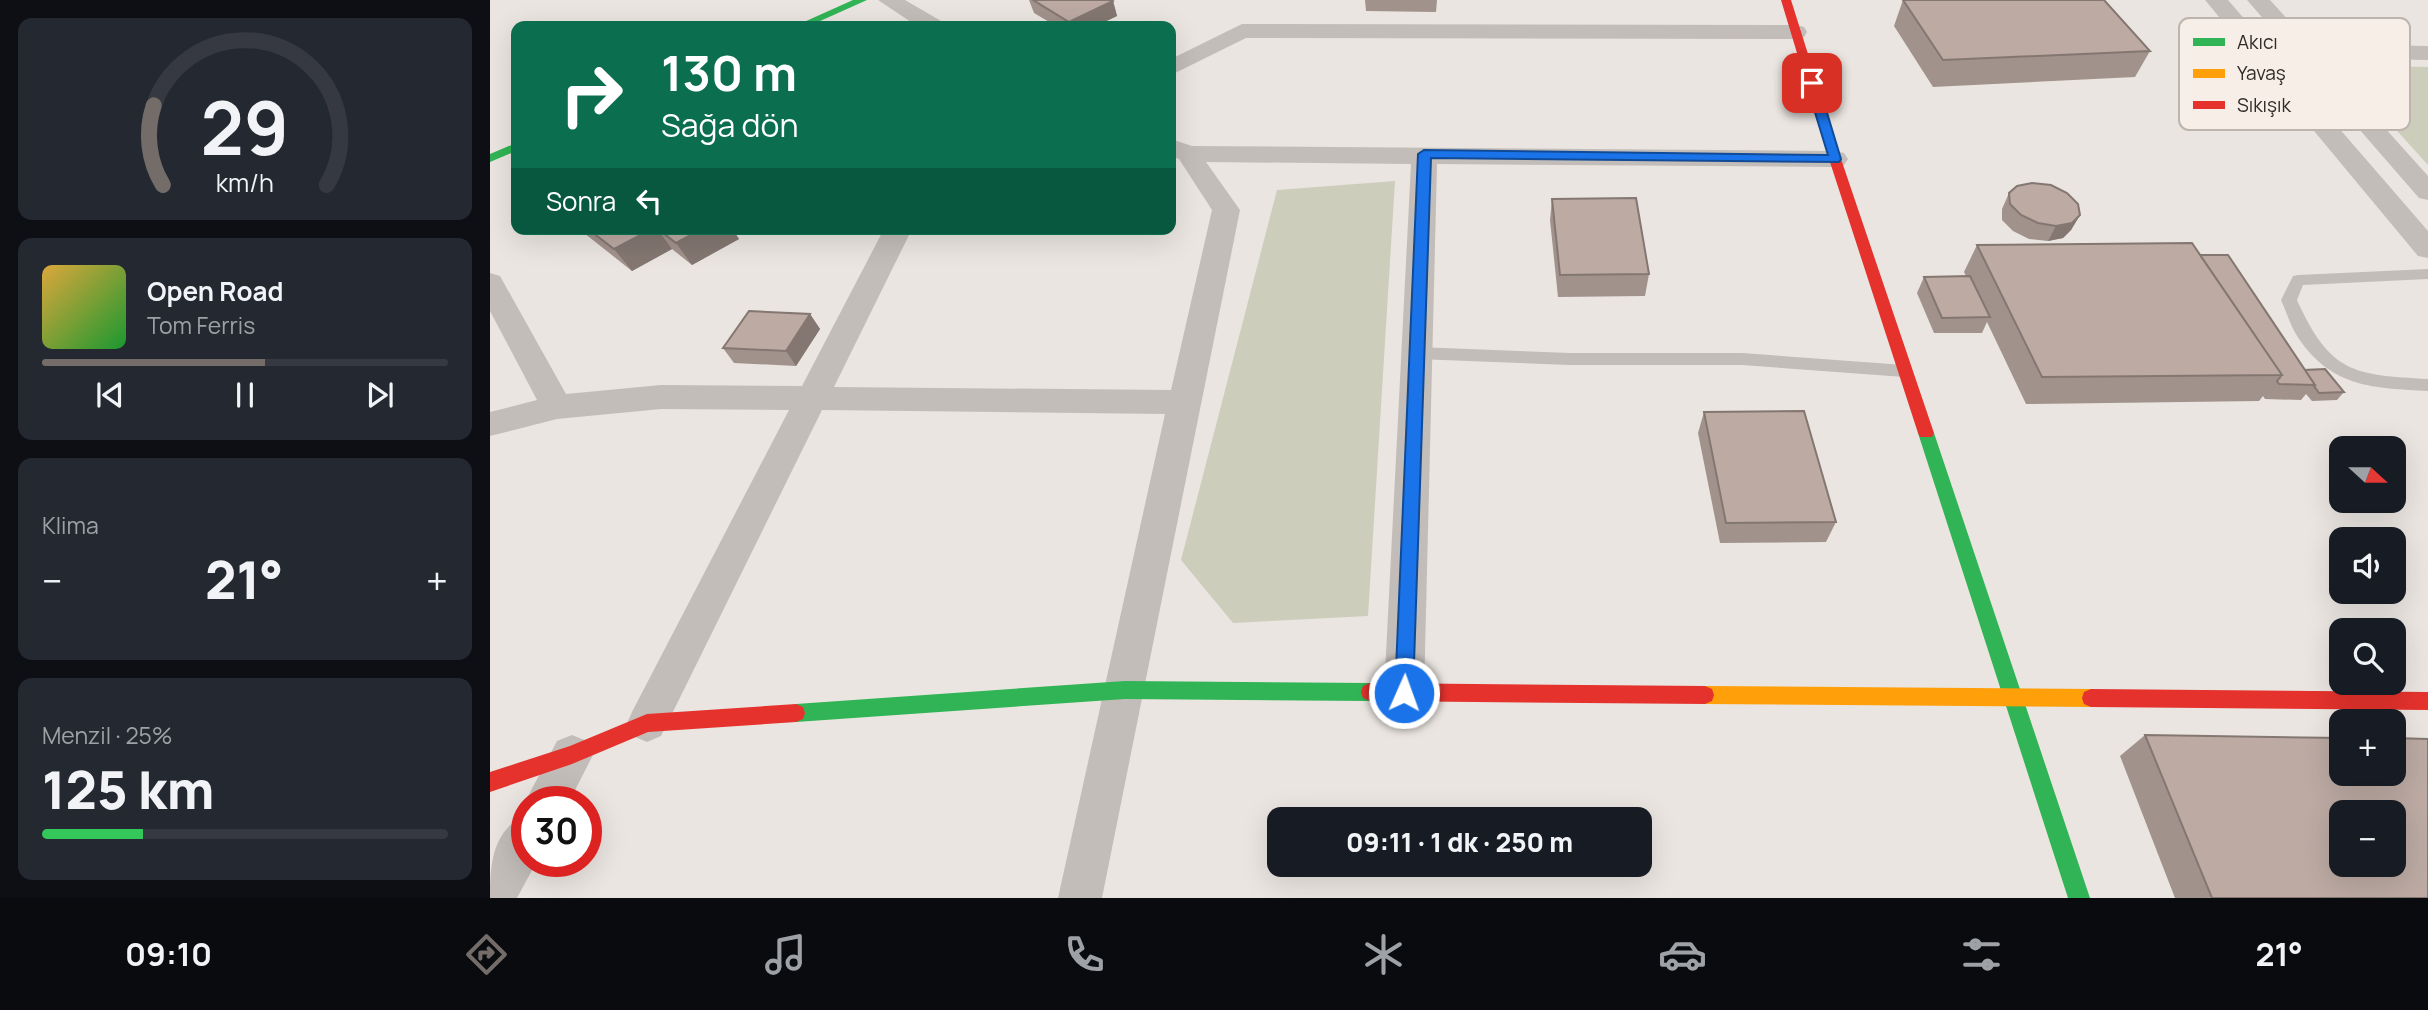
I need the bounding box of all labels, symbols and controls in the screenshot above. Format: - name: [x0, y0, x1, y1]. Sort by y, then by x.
- legend: [2179, 18, 2410, 130]
- text: Akıcı: [2237, 29, 2278, 55]
- text: 130 m: [661, 39, 797, 106]
- icon: right: [546, 49, 637, 140]
- pin: [1782, 53, 1842, 113]
- text: Yavaş: [2237, 60, 2286, 86]
- icon: arrive: [1793, 64, 1831, 102]
- text: 29: [201, 77, 289, 177]
- text: Sıkışık: [2237, 92, 2291, 118]
- text: Sağa dön: [661, 103, 799, 147]
- text: km/h: [216, 165, 274, 200]
- icon: left: [630, 182, 668, 220]
- text: Sonra: [546, 183, 616, 219]
- text: Open Road: [147, 273, 283, 309]
- text: Tom Ferris: [147, 309, 255, 341]
- icon: previous: [91, 376, 129, 414]
- icon: pause: [226, 376, 264, 414]
- icon: next: [361, 376, 399, 414]
- north arrow: [2329, 436, 2406, 513]
- map controls: [2329, 436, 2406, 877]
- text: Klima: [42, 509, 99, 541]
- button: sound: [2329, 527, 2406, 604]
- text: 21°: [205, 544, 284, 615]
- text: −: [42, 554, 63, 606]
- text: +: [426, 554, 448, 606]
- button: search: [2329, 618, 2406, 695]
- position arrow: [1367, 656, 1441, 730]
- button: +: [2329, 709, 2406, 786]
- text: Menzil · 25%: [42, 719, 173, 751]
- text: 125 km: [42, 754, 214, 825]
- speed limit sign: 30: [511, 786, 602, 877]
- button: −: [2329, 800, 2406, 877]
- text: 09:11 · 1 dk · 250 m: [1346, 824, 1573, 860]
- icon: directions: [462, 930, 511, 979]
- icon: music: [761, 930, 810, 979]
- icon: phone: [1060, 930, 1109, 979]
- icon: climate: [1359, 930, 1408, 979]
- icon: car: [1658, 930, 1707, 979]
- icon: filters: [1957, 930, 2006, 979]
- text: 09:10: [125, 932, 212, 976]
- text: 21°: [2256, 932, 2303, 976]

